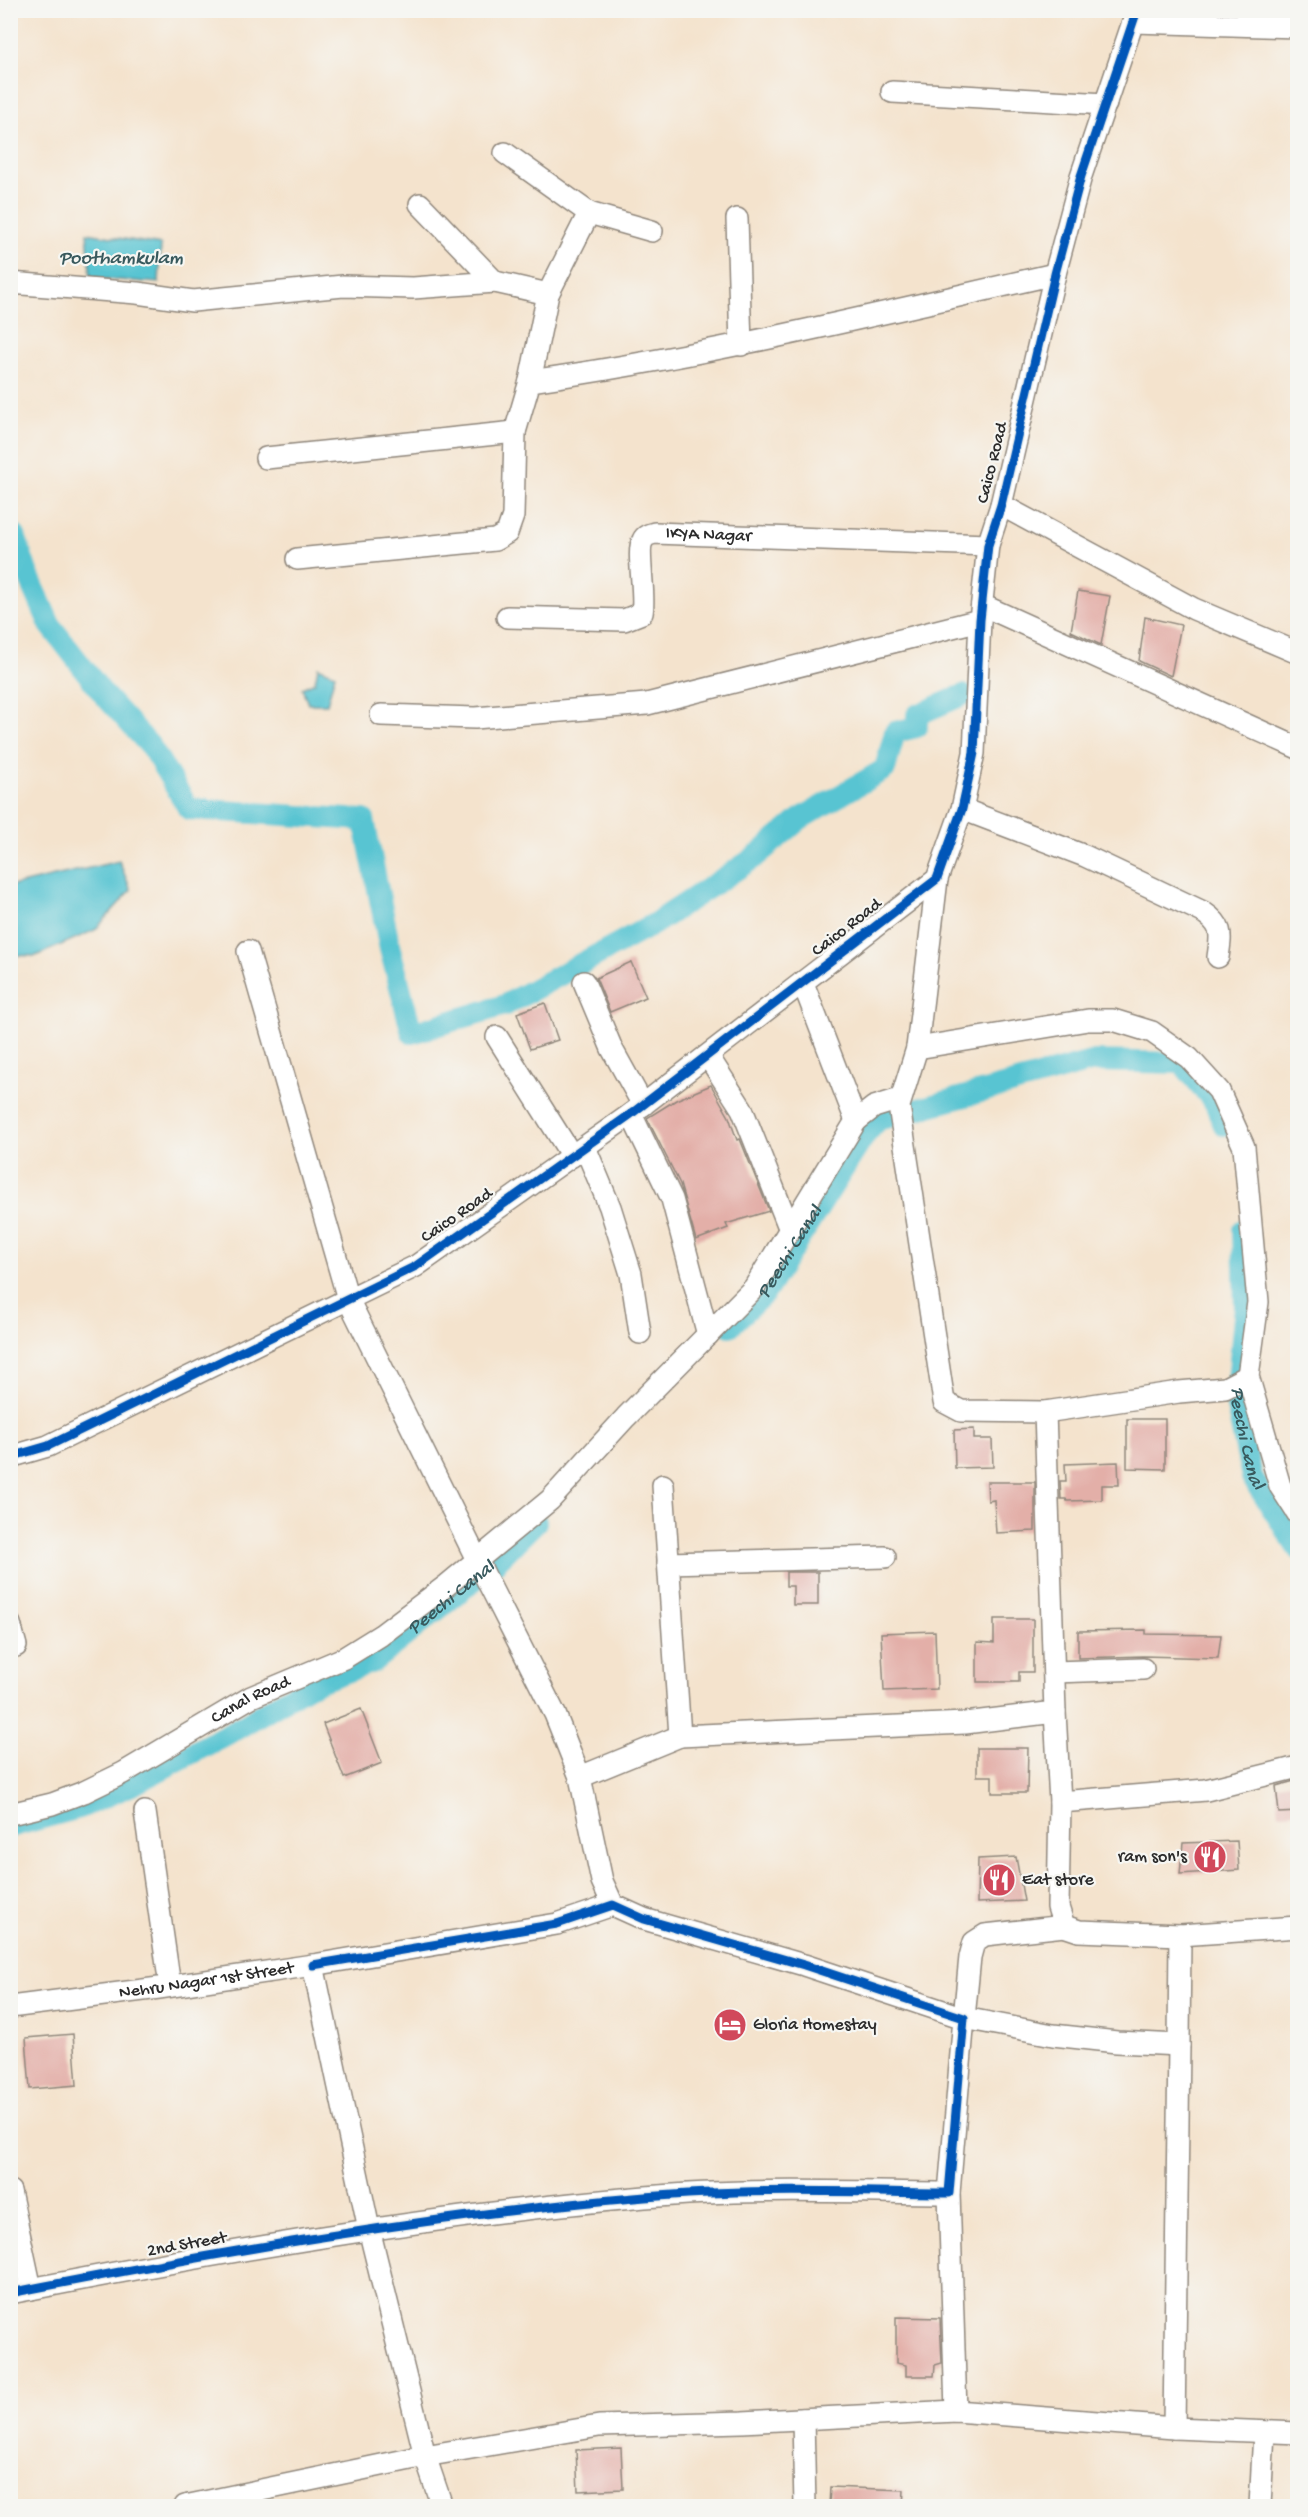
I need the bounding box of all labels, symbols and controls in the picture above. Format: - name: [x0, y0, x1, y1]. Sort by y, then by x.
- water label: Poothamkulam: [59, 248, 184, 271]
- street label: Caico Road: [973, 419, 1014, 506]
- street label: IKYA Nagar: [665, 523, 754, 547]
- street label: Caico Road: [808, 893, 887, 962]
- street label: Caico Road: [417, 1183, 498, 1248]
- water label: Peechi Canal: [753, 1201, 829, 1303]
- water label: Peechi Canal: [1224, 1386, 1270, 1496]
- water label: Peechi Canal: [404, 1555, 501, 1640]
- street label: Canal Road: [207, 1671, 295, 1729]
- restaurant icon: ram son's: [1192, 1839, 1228, 1875]
- place label: ram son's: [1118, 1847, 1188, 1868]
- restaurant icon: Eat store: [981, 1862, 1017, 1898]
- place label: Eat store: [1022, 1870, 1095, 1891]
- street label: Nehru Nagar 1st Street: [118, 1957, 297, 2004]
- hotel icon: Gloria Homestay: [712, 2007, 748, 2043]
- place label: Gloria Homestay: [753, 2015, 877, 2036]
- street label: 2nd Street: [146, 2227, 230, 2262]

